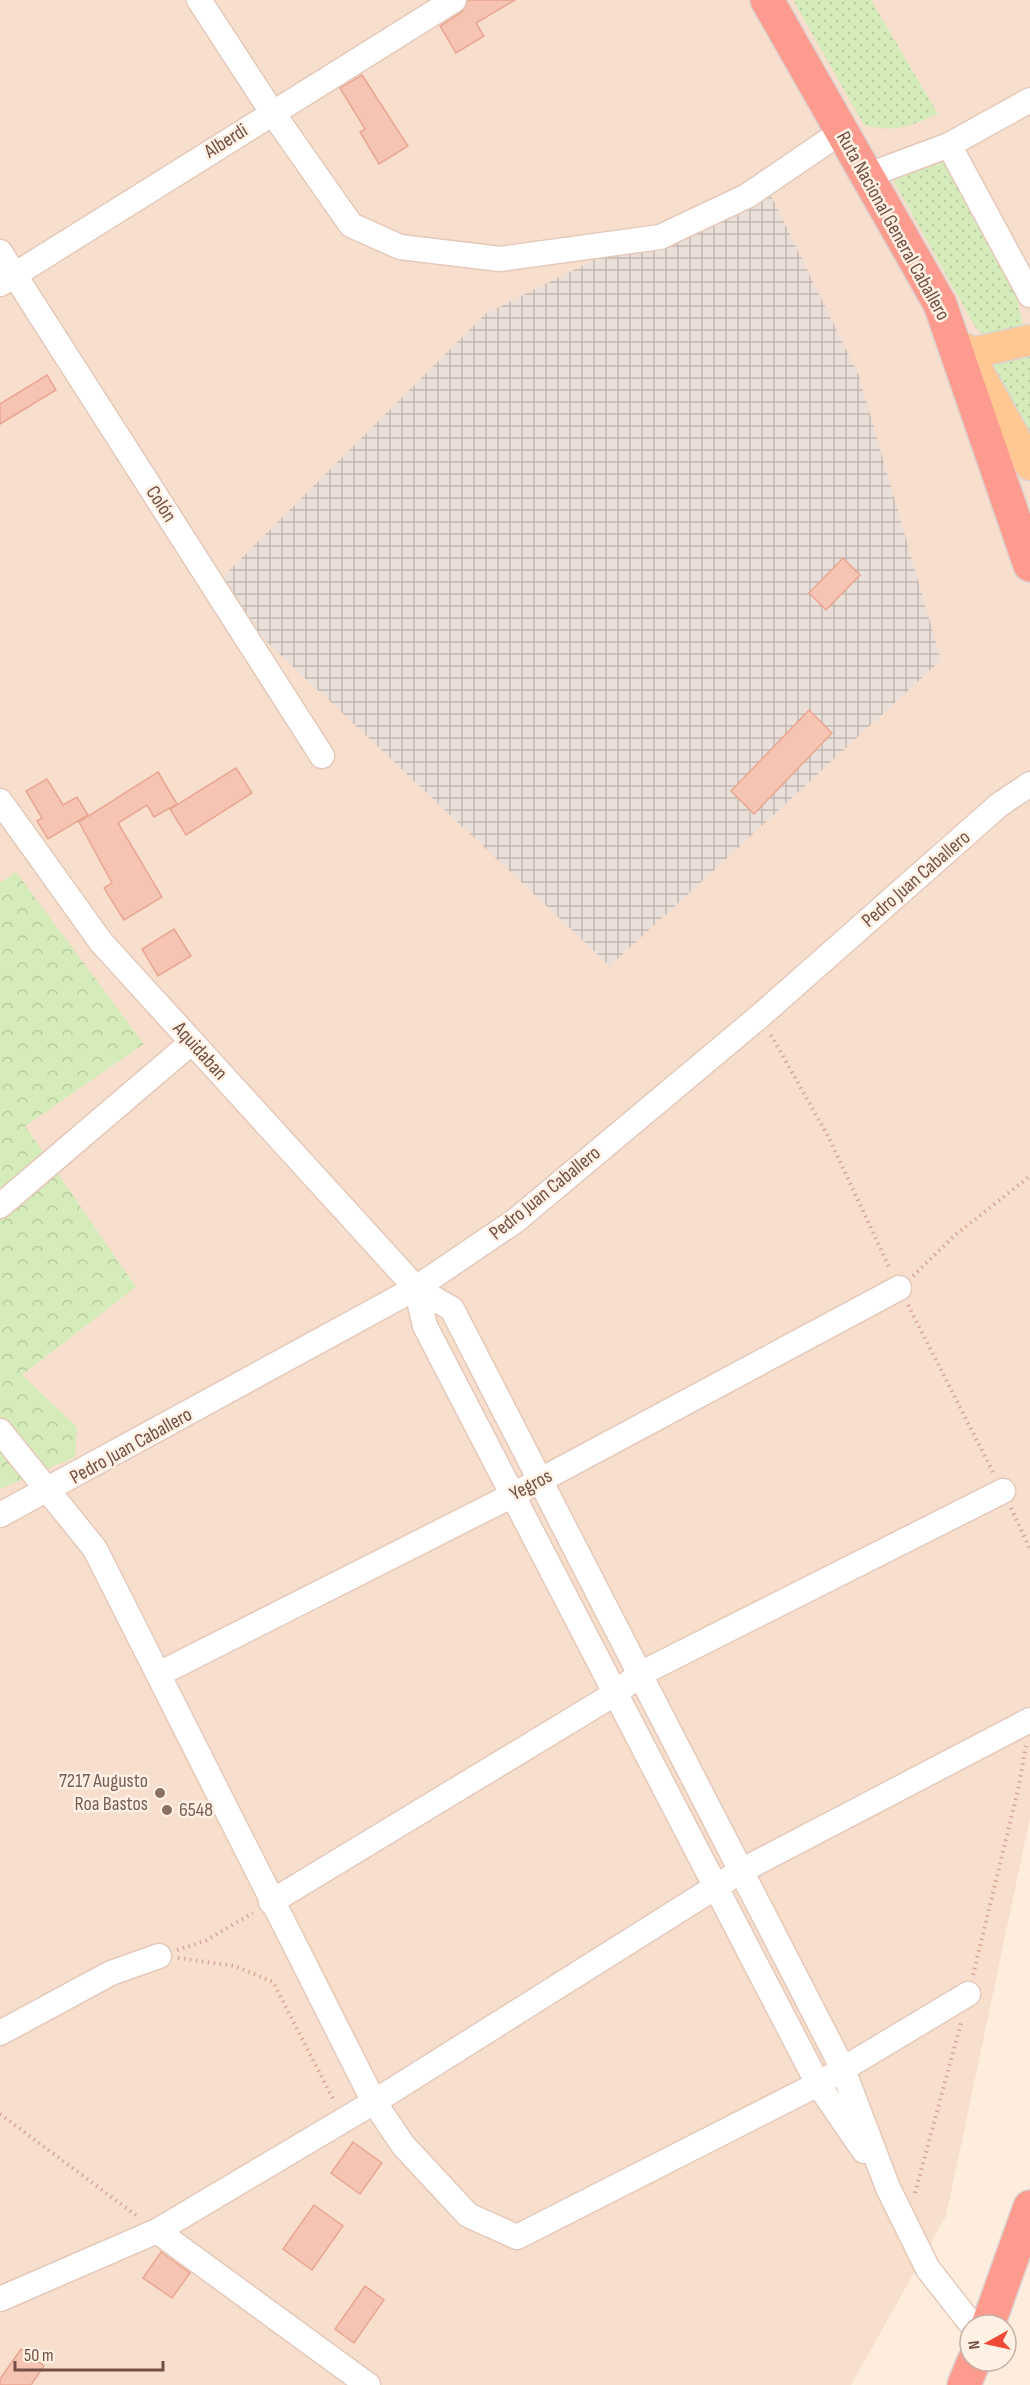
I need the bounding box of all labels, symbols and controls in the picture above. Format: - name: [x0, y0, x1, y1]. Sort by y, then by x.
- street label: Alberdi: [199, 119, 252, 164]
- street label: Ruta Nacional General Caballero: [831, 127, 955, 325]
- street label: Colón: [140, 481, 182, 527]
- street label: Pedro Juan Caballero: [857, 825, 975, 933]
- street label: Aquidaban: [167, 1016, 232, 1085]
- street label: Pedro Juan Caballero: [485, 1141, 605, 1245]
- street label: Pedro Juan Caballero: [66, 1403, 196, 1489]
- street label: Yegros: [506, 1464, 556, 1506]
- place label: 7217 Augusto Roa Bastos: [59, 1769, 148, 1816]
- marker: 7217 Augusto Roa Bastos: [153, 1786, 167, 1800]
- place label: 6548: [179, 1798, 213, 1822]
- marker: 6548: [160, 1803, 174, 1817]
- north arrow: [958, 2313, 1018, 2373]
- scale bar: [15, 2334, 164, 2372]
- text: N: [965, 2339, 985, 2350]
- text: 50 m: [24, 2345, 54, 2366]

